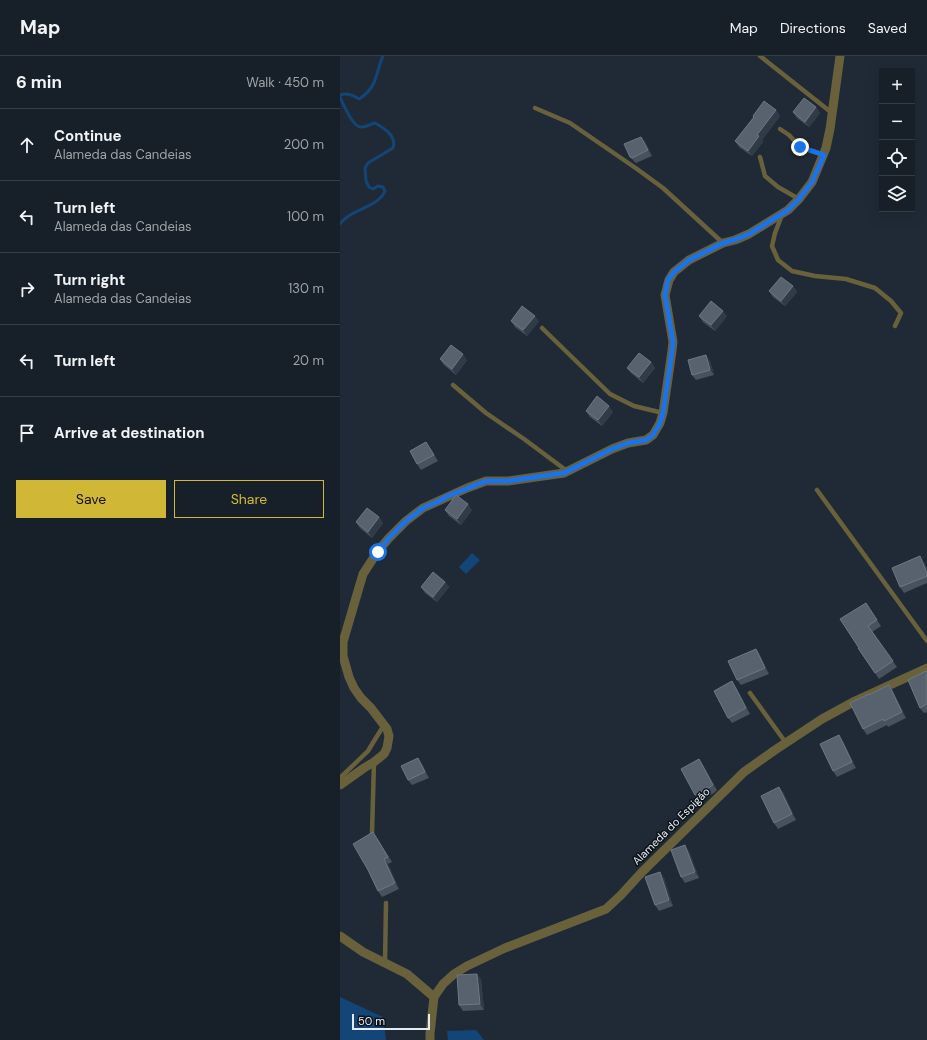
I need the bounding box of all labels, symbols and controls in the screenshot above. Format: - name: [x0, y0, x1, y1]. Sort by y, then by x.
- text: Map: [20, 15, 60, 40]
- text: Map: [730, 19, 758, 37]
- text: Directions: [780, 19, 846, 37]
- text: Saved: [868, 19, 907, 37]
- map controls: [879, 68, 915, 212]
- button: +: [879, 68, 915, 104]
- text: 6 min: [16, 71, 62, 93]
- text: Walk · 450 m: [246, 74, 324, 91]
- button: −: [879, 104, 915, 140]
- text: Continue: [54, 126, 122, 146]
- icon: ahead: [16, 134, 38, 156]
- text: 200 m: [284, 136, 324, 153]
- route end: [791, 138, 809, 156]
- button: locate: [879, 140, 915, 176]
- text: Alameda das Candeias: [54, 146, 192, 163]
- button: layers: [879, 176, 915, 212]
- text: Turn left: [54, 198, 115, 218]
- icon: left: [16, 206, 38, 228]
- text: 100 m: [287, 208, 324, 225]
- text: Alameda das Candeias: [54, 218, 192, 235]
- text: Turn right: [54, 270, 125, 290]
- icon: right: [16, 278, 38, 300]
- text: 130 m: [288, 280, 324, 297]
- text: Alameda das Candeias: [54, 290, 192, 307]
- icon: left: [16, 350, 38, 372]
- text: Turn left: [54, 351, 115, 371]
- text: 20 m: [293, 352, 324, 369]
- icon: arrive: [16, 422, 38, 444]
- text: Arrive at destination: [54, 423, 205, 443]
- button: Save: [16, 480, 166, 518]
- button: Share: [174, 480, 324, 518]
- route start: [369, 543, 387, 561]
- street label: Alameda do Espigão: [629, 784, 713, 868]
- scale bar: [352, 1012, 430, 1031]
- text: 50 m: [358, 1014, 385, 1028]

